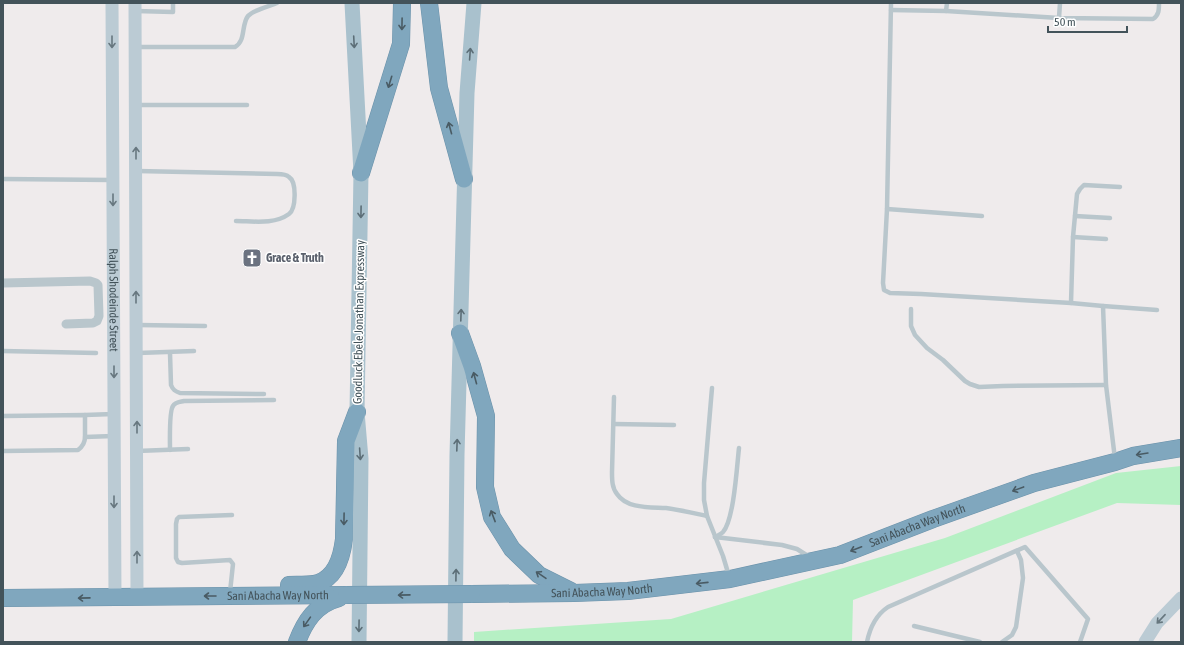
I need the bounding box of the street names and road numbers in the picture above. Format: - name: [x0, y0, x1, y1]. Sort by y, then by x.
- street label: Goodluck Ebele Jonathan Expressway: [351, 240, 367, 404]
- street label: Ralph Shodeinde Street: [106, 248, 121, 352]
- street label: Sani Abacha Way North: [867, 501, 967, 550]
- street label: Sani Abacha Way North: [551, 581, 653, 600]
- street label: Sani Abacha Way North: [227, 588, 329, 603]

